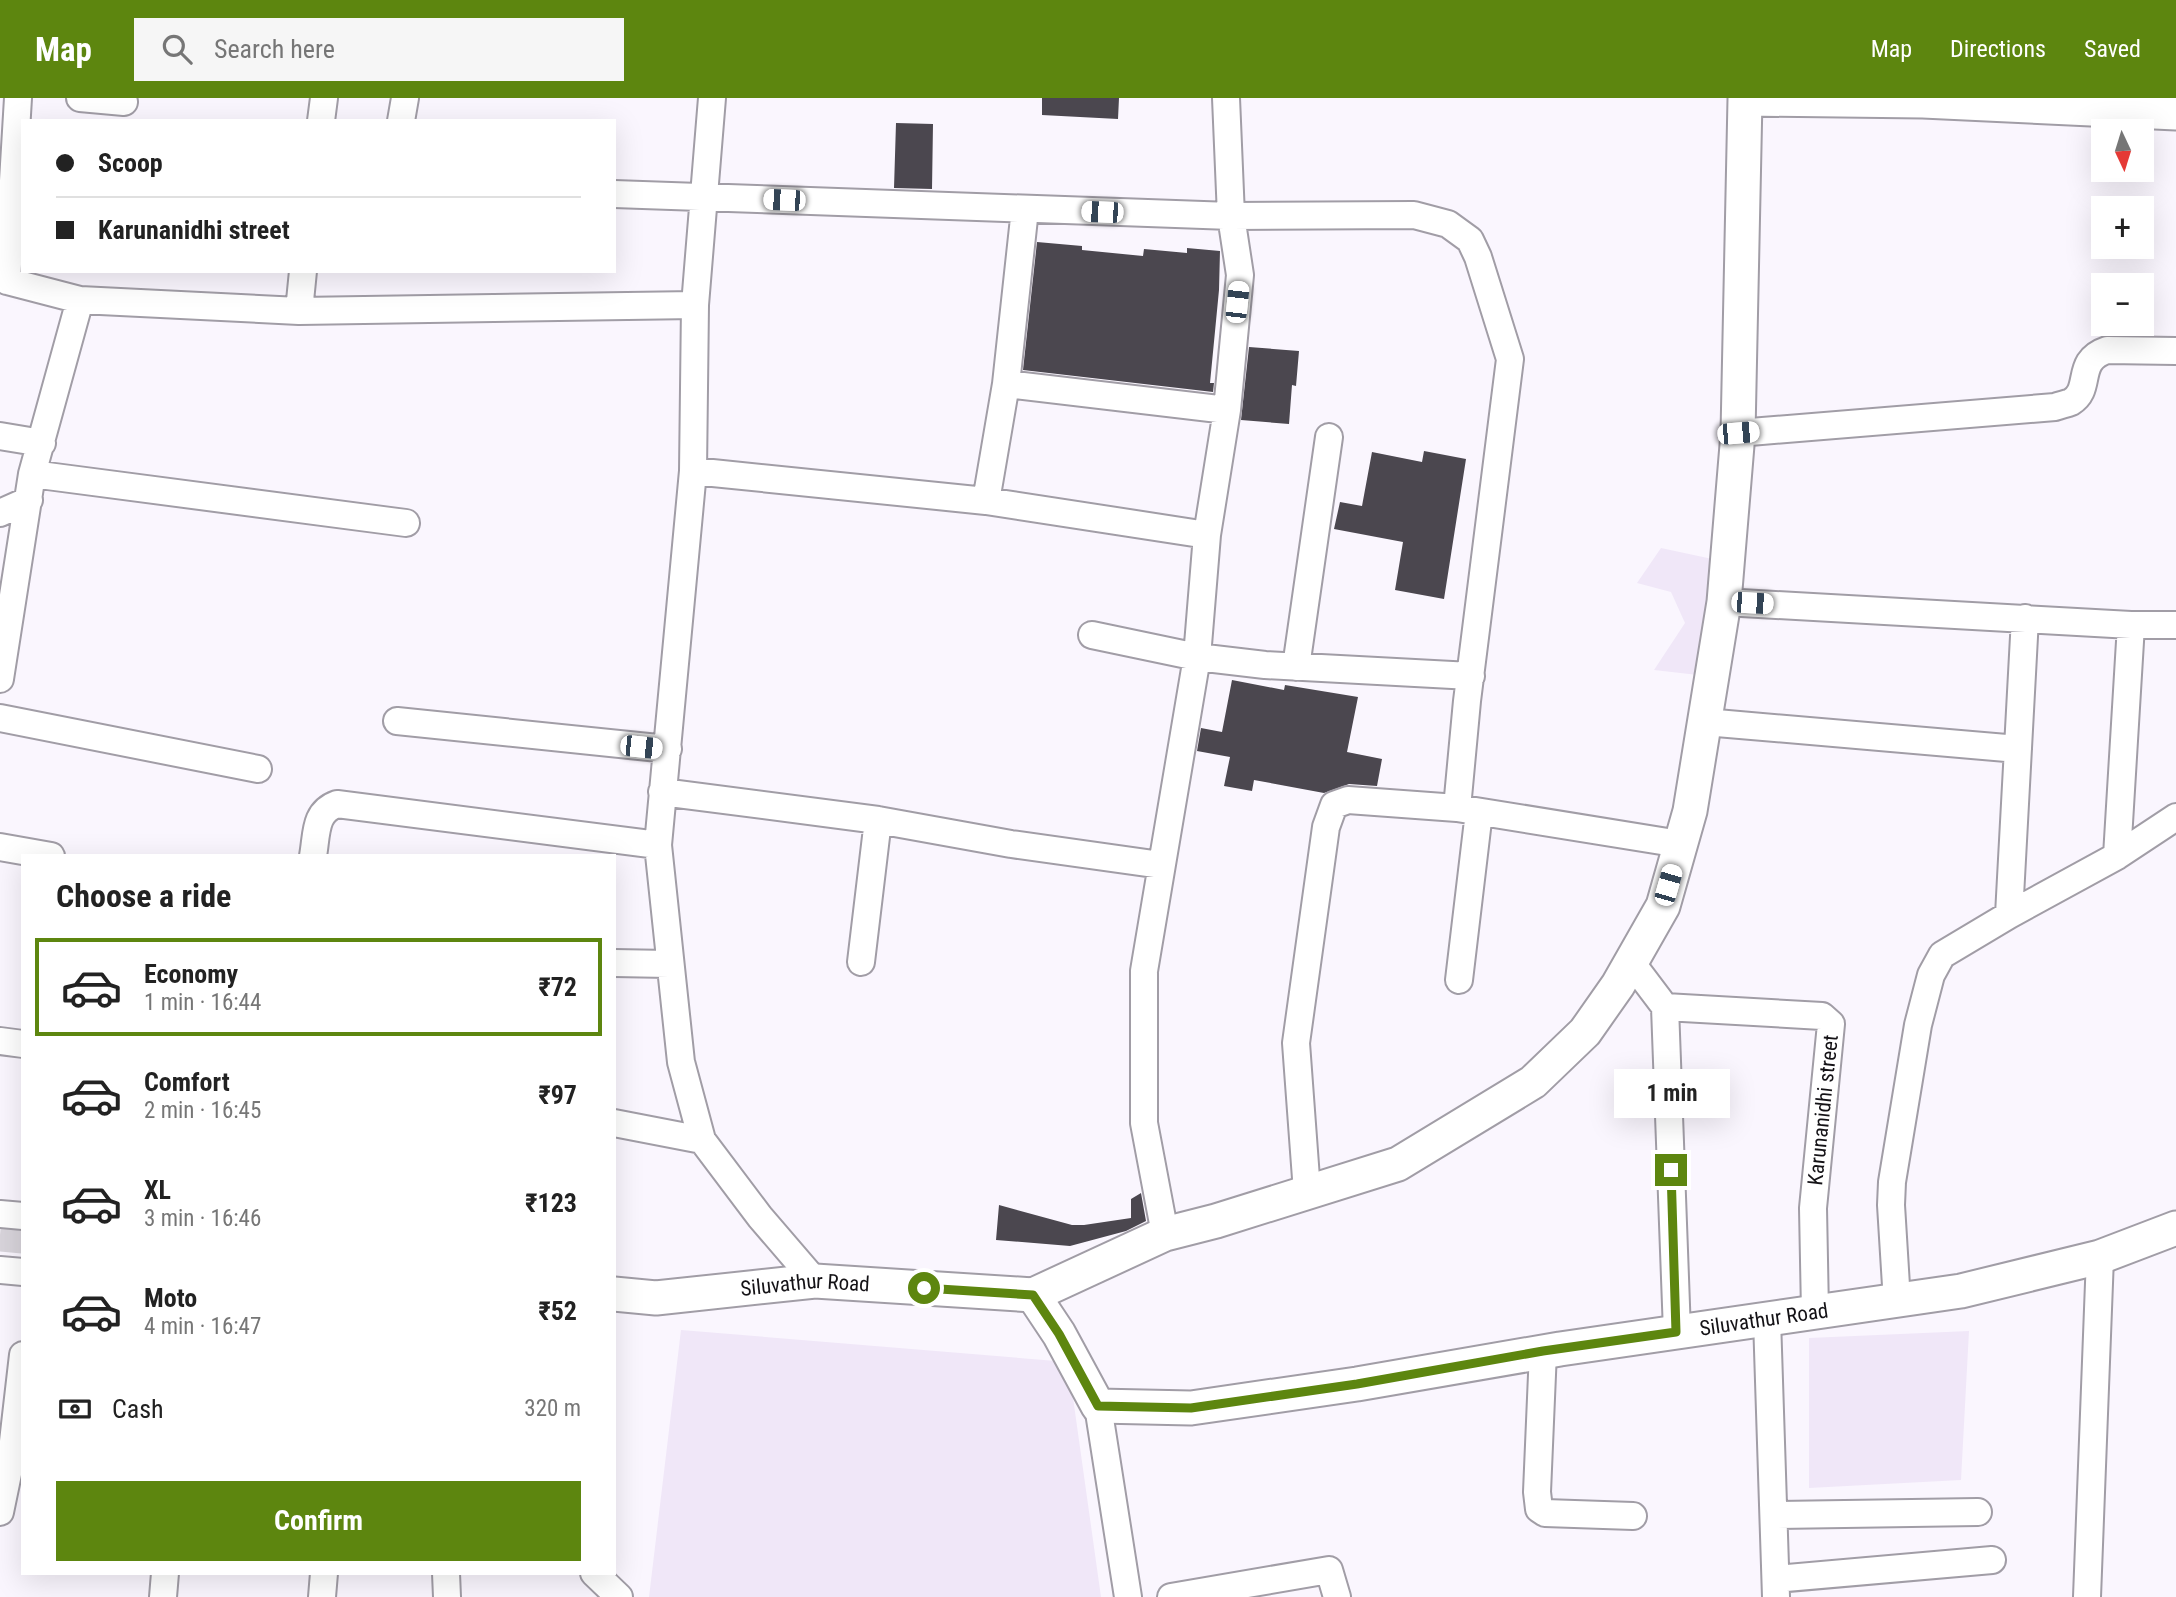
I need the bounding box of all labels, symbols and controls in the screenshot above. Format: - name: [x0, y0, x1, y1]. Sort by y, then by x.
- search box: [134, 18, 624, 81]
- text: Map: [35, 30, 92, 69]
- icon: search: [158, 30, 196, 68]
- text: Search here: [214, 34, 335, 64]
- text: Map: [1871, 35, 1912, 63]
- text: Directions: [1950, 35, 2046, 63]
- text: Saved: [2084, 35, 2141, 63]
- north arrow: [2091, 119, 2154, 182]
- map controls: [2091, 119, 2154, 336]
- text: Scoop: [98, 148, 163, 178]
- car: [763, 189, 806, 211]
- button: +: [2091, 196, 2154, 259]
- car: [1081, 201, 1124, 223]
- text: Karunanidhi street: [98, 215, 290, 245]
- button: −: [2091, 273, 2154, 336]
- car: [1225, 280, 1250, 324]
- car: [1717, 421, 1760, 445]
- car: [1731, 591, 1774, 615]
- car: [620, 734, 663, 760]
- car: [1653, 862, 1684, 908]
- text: Choose a ride: [56, 877, 231, 915]
- icon: car: [60, 956, 123, 1019]
- text: Economy: [144, 959, 238, 989]
- text: ₹72: [538, 972, 577, 1002]
- text: 1 min · 16:44: [144, 989, 261, 1016]
- street label: Karunanidhi street: [1803, 1033, 1843, 1187]
- icon: car: [60, 1064, 123, 1127]
- text: Comfort: [144, 1067, 230, 1097]
- callout: 1 min: [1613, 1068, 1729, 1118]
- text: ₹97: [538, 1080, 577, 1110]
- text: 1 min: [1646, 1080, 1698, 1107]
- text: 2 min · 16:45: [144, 1097, 261, 1124]
- route end: [1655, 1154, 1687, 1186]
- icon: car: [60, 1172, 123, 1235]
- text: XL: [144, 1175, 171, 1205]
- text: ₹123: [525, 1188, 577, 1218]
- text: 3 min · 16:46: [144, 1205, 261, 1232]
- street label: Siluvathur Road: [739, 1269, 870, 1301]
- route start: [908, 1272, 940, 1304]
- icon: car: [60, 1280, 123, 1343]
- text: Moto: [144, 1283, 197, 1313]
- text: ₹52: [538, 1296, 577, 1326]
- street label: Siluvathur Road: [1698, 1298, 1830, 1341]
- text: 4 min · 16:47: [144, 1313, 261, 1340]
- icon: cash: [56, 1390, 94, 1428]
- text: Cash: [112, 1394, 164, 1424]
- text: 320 m: [524, 1395, 581, 1422]
- button: Confirm: [56, 1481, 581, 1561]

